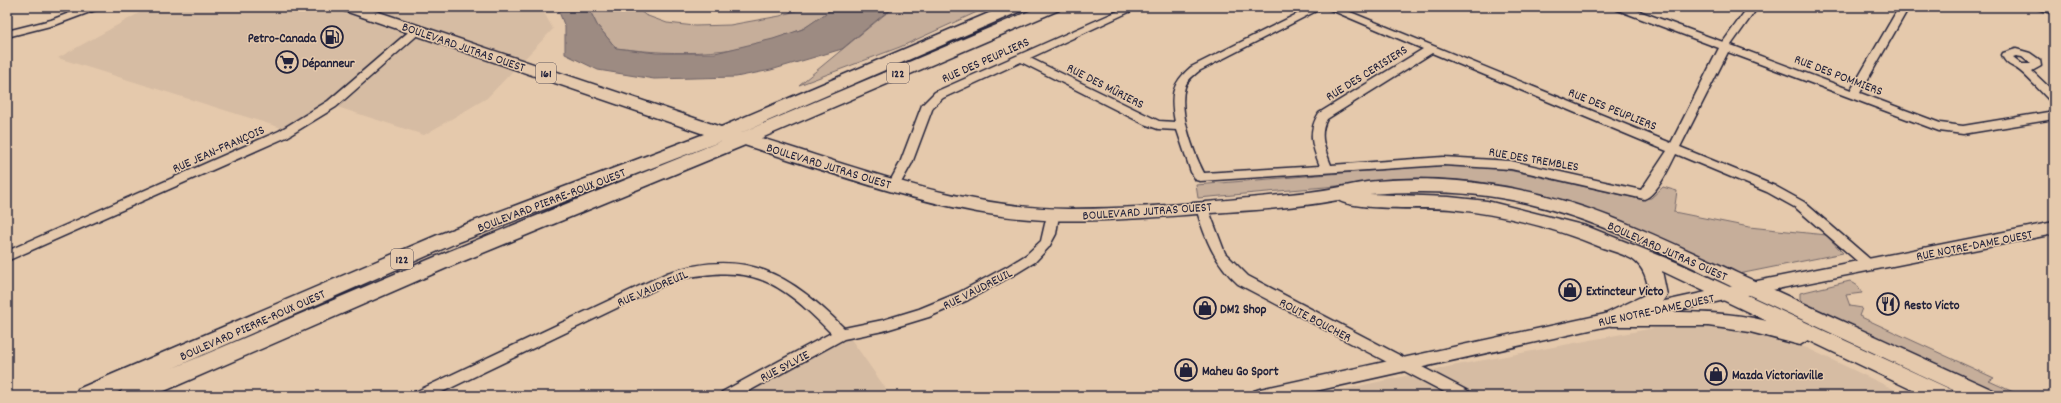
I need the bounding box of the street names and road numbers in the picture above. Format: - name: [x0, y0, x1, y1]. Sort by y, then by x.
- street label: BOULEVARD JUTRAS OUEST: [399, 18, 527, 78]
- street label: RUE DES PEUPLIERS: [939, 33, 1033, 89]
- street label: RUE DES CERISIERS: [1323, 41, 1412, 107]
- street label: RUE DES POMMIERS: [1791, 51, 1885, 102]
- street label: RUE DES MÛRIERS: [1063, 60, 1147, 115]
- road number: 161: [536, 63, 556, 83]
- road number: 122: [887, 63, 909, 83]
- street label: RUE DES PEUPLIERS: [1565, 84, 1659, 137]
- street label: RUE JEAN-FRANÇOIS: [170, 121, 268, 179]
- street label: BOULEVARD JUTRAS OUEST: [764, 139, 893, 195]
- street label: RUE DES TREMBLES: [1487, 143, 1580, 178]
- street label: BOULEVARD PIERRE-ROUX OUEST: [475, 164, 629, 238]
- street label: BOULEVARD JUTRAS OUEST: [1082, 199, 1212, 226]
- street label: BOULEVARD JUTRAS OUEST: [1604, 217, 1730, 287]
- street label: RUE NOTRE-DAME OUEST: [1915, 226, 2034, 267]
- road number: 122: [391, 249, 413, 269]
- street label: RUE VAUDREUIL: [940, 264, 1017, 316]
- street label: RUE VAUDREUIL: [614, 266, 692, 313]
- street label: BOULEVARD PIERRE-ROUX OUEST: [177, 286, 329, 367]
- street label: RUE NOTRE-DAME OUEST: [1597, 290, 1716, 333]
- street label: ROUTE BOUCHER: [1275, 294, 1354, 348]
- street label: RUE SYLVIE: [757, 346, 813, 388]

